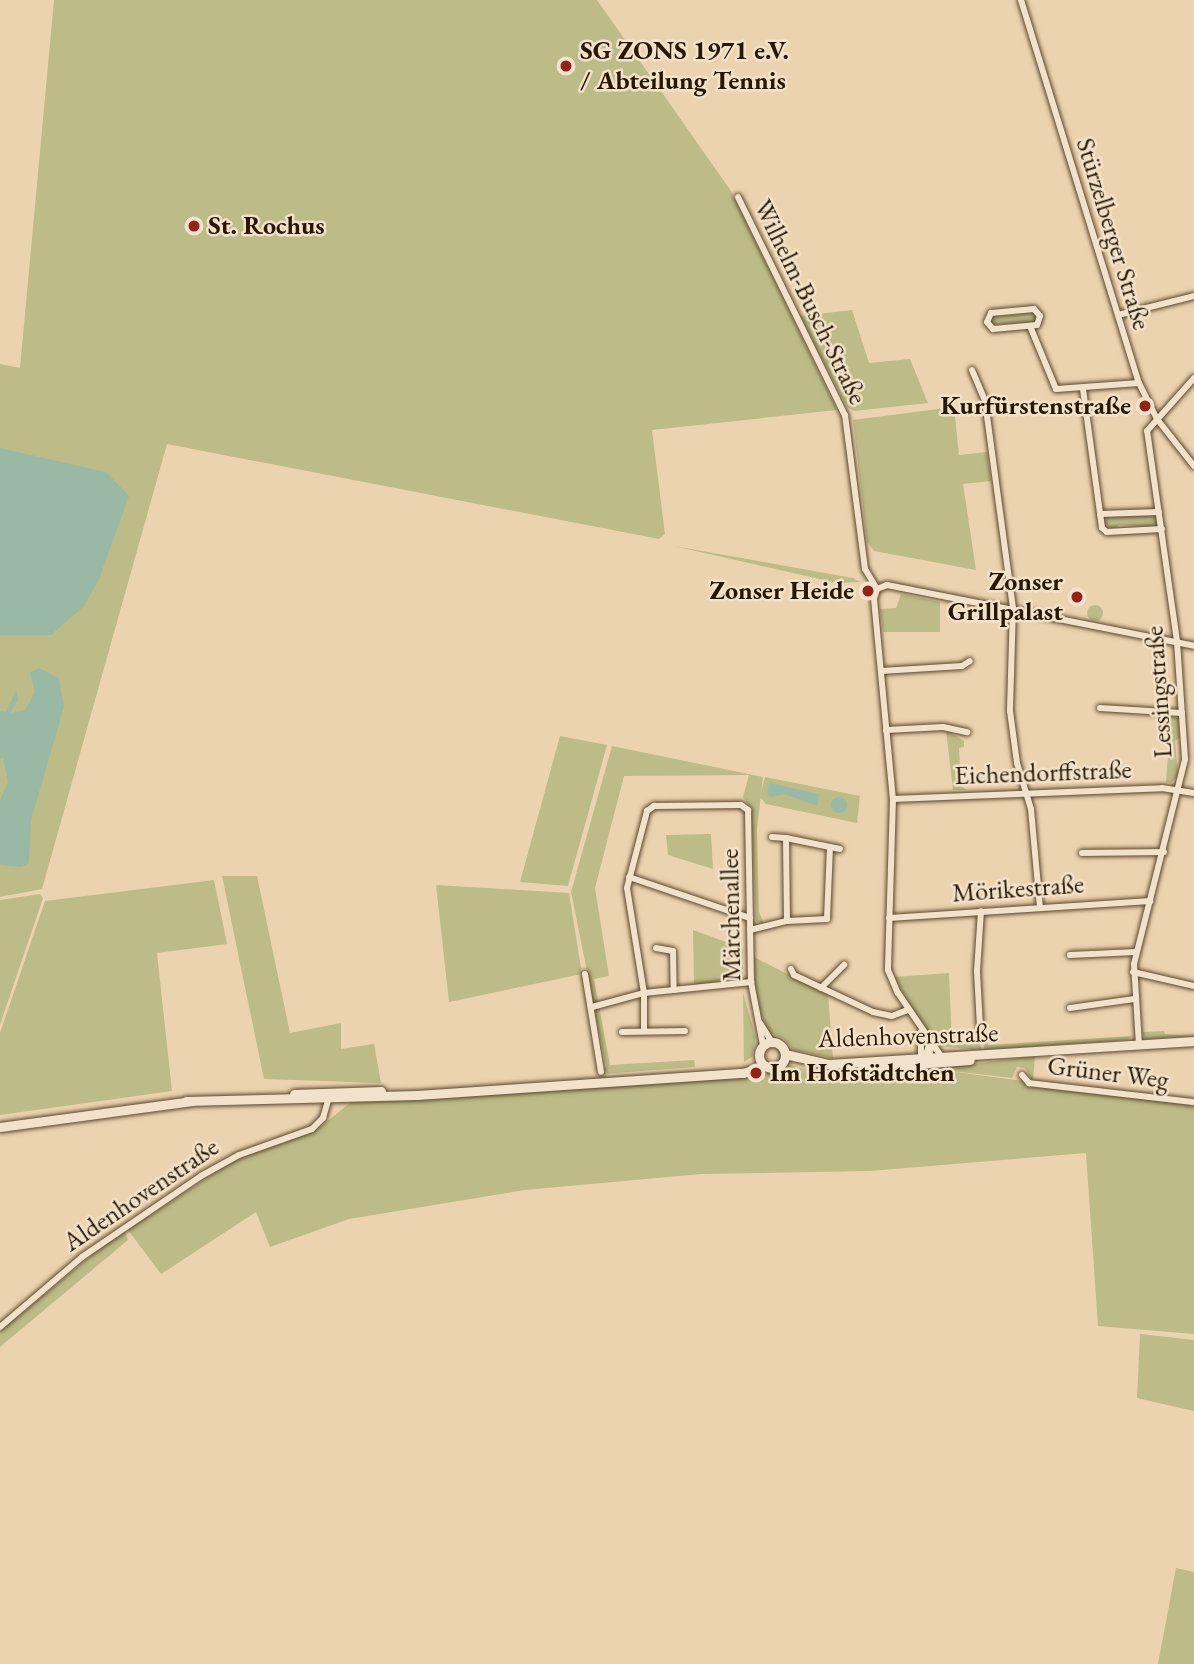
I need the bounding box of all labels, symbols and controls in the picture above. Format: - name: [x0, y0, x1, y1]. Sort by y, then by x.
- place label: SG ZONS 1971 e.V. / Abteilung Tennis: [580, 35, 789, 96]
- marker: SG ZONS 1971 e.V. / Abteilung Tennis: [558, 58, 574, 74]
- street label: Stürzelberger Straße: [1069, 134, 1157, 334]
- street label: Wilhelm-Busch-Straße: [747, 194, 873, 410]
- place label: St. Rochus: [208, 210, 325, 242]
- marker: St. Rochus: [186, 218, 202, 234]
- place label: Kurfürstenstraße: [940, 390, 1131, 422]
- marker: Kurfürstenstraße: [1137, 398, 1153, 414]
- place label: Zonser Grillpalast: [948, 566, 1063, 628]
- place label: Zonser Heide: [709, 575, 854, 607]
- marker: Zonser Heide: [860, 583, 876, 599]
- marker: Zonser Grillpalast: [1069, 589, 1085, 605]
- street label: Lessingstraße: [1139, 625, 1179, 759]
- street label: Eichendorffstraße: [954, 754, 1132, 792]
- street label: Märchenallee: [714, 848, 748, 982]
- street label: Mörikestraße: [951, 869, 1085, 909]
- street label: Aldenhovenstraße: [817, 1017, 999, 1055]
- street label: Grüner Weg: [1046, 1050, 1170, 1096]
- place label: Im Hofstädtchen: [770, 1057, 955, 1089]
- marker: Im Hofstädtchen: [748, 1065, 764, 1081]
- street label: Aldenhovenstraße: [57, 1132, 225, 1258]

